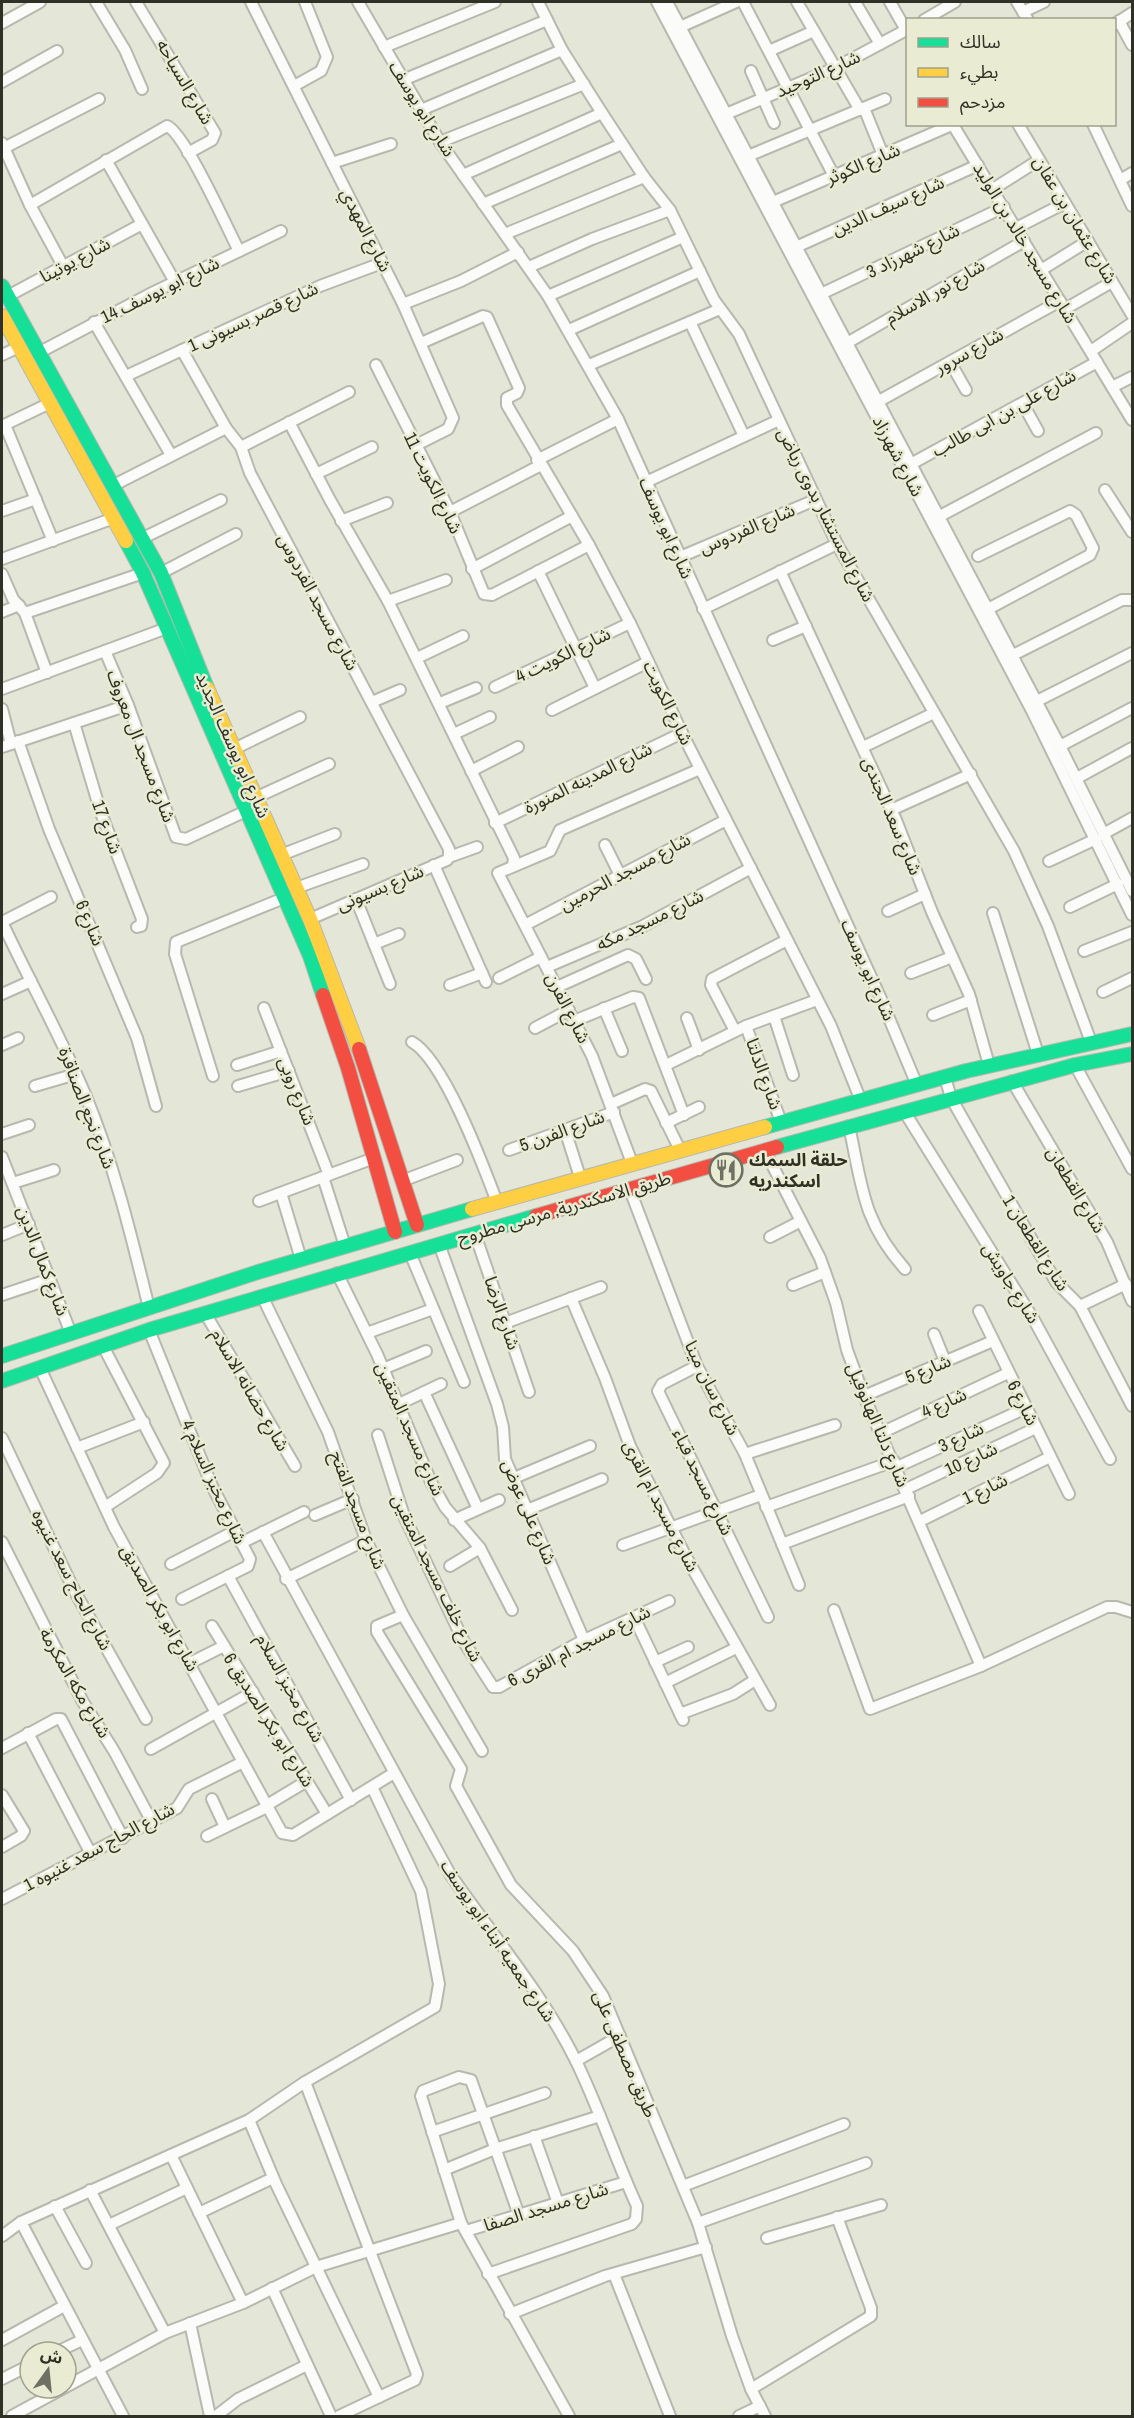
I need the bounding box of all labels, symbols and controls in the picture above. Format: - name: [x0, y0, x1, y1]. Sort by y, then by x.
- legend: [906, 18, 1116, 126]
- text: سالك: [960, 29, 1001, 54]
- street label: شارع السياحه: [149, 34, 220, 130]
- street label: شارع التوحيد: [771, 44, 865, 105]
- street label: شارع ابو يوسف: [381, 56, 462, 162]
- text: بطيء: [960, 59, 998, 85]
- text: مزدحم: [960, 89, 1005, 115]
- street label: شارع الكوثر: [821, 137, 905, 193]
- street label: شارع عثمان بن عفان: [1026, 151, 1123, 289]
- street label: شارع مسجد خالد بن الوليد: [966, 158, 1083, 329]
- street label: شارع سيف الدين: [827, 170, 949, 243]
- street label: شارع المهدي: [333, 184, 398, 277]
- street label: شارع شهرزاد 3: [862, 217, 964, 286]
- street label: شارع يوتينا: [35, 231, 115, 290]
- street label: شارع ابو يوسف 14: [96, 250, 224, 331]
- street label: شارع نور الاسلام: [880, 253, 990, 332]
- street label: شارع قصر بسيونى 1: [183, 275, 323, 360]
- street label: شارع سرور: [929, 321, 1009, 382]
- street label: شارع على بن ابى طالب: [927, 363, 1081, 464]
- street label: شارع شهرزاد: [865, 411, 930, 502]
- street label: شارع المستشار بدوى رياض: [770, 423, 881, 607]
- street label: شارع الكويت 11: [396, 428, 469, 539]
- street label: شارع ابو يوسف: [631, 473, 700, 583]
- street label: شارع الفردوس: [695, 497, 799, 562]
- street label: شارع مسجد الفردوس: [270, 529, 365, 676]
- street label: شارع الكويت 4: [511, 621, 616, 690]
- street label: شارع الكويت: [636, 656, 700, 750]
- street label: شارع مسجد ال معروف: [99, 666, 182, 826]
- street label: شارع ابو يوسف الجديد: [188, 668, 277, 823]
- street label: شارع المدينه المنورة: [519, 736, 657, 821]
- street label: شارع سعد الجندى: [854, 753, 929, 880]
- street label: شارع 17: [84, 796, 129, 858]
- street label: شارع مسجد الحرمين: [555, 826, 696, 918]
- street label: شارع بسيونى: [332, 858, 428, 919]
- street label: شارع مسجد مكه: [592, 883, 708, 958]
- street label: شارع 6: [68, 896, 111, 950]
- street label: شارع ابو يوسف: [833, 915, 902, 1025]
- street label: شارع الفرن: [538, 968, 597, 1048]
- street label: شارع الدلتا: [738, 1035, 789, 1114]
- street label: شارع نجع الصناقرة: [51, 1043, 122, 1173]
- street label: شارع روبى: [271, 1053, 323, 1130]
- street label: شارع الفرن 5: [516, 1104, 609, 1159]
- street label: شارع القطعان: [1039, 1142, 1112, 1239]
- place label: حلقة السمك اسكندريه: [749, 1147, 848, 1193]
- restaurant icon: حلقة السمك اسكندريه: [708, 1152, 744, 1188]
- street label: طريق الاسكندرية, مرسى مطروح: [454, 1165, 674, 1251]
- street label: شارع القطعان 1: [995, 1190, 1076, 1297]
- street label: شارع كمال الدين: [9, 1202, 76, 1320]
- street label: شارع جاويش: [975, 1237, 1046, 1329]
- street label: شارع الرضا: [476, 1273, 527, 1354]
- street label: شارع حضانه الاسلام: [203, 1324, 296, 1457]
- street label: شارع سان مينا: [677, 1336, 746, 1440]
- street label: شارع 5: [901, 1348, 955, 1391]
- street label: شارع مسجد المتقين: [368, 1358, 451, 1500]
- street label: شارع دلتا الهانوفيل: [839, 1359, 916, 1492]
- street label: شارع 6: [1000, 1376, 1045, 1430]
- street label: شارع 4: [917, 1381, 971, 1426]
- street label: شارع 3: [934, 1415, 988, 1460]
- street label: شارع مخبز السلام 4: [174, 1416, 253, 1549]
- street label: شارع مسجد قباء: [665, 1424, 740, 1540]
- street label: شارع 10: [940, 1435, 1002, 1483]
- street label: شارع مسجد ام القرى: [616, 1436, 705, 1577]
- street label: شارع مسجد الفتح: [322, 1447, 393, 1574]
- street label: شارع على عوض: [494, 1455, 563, 1569]
- street label: شارع 1: [958, 1467, 1012, 1512]
- street label: شارع خلف مسجد المتقين: [384, 1490, 489, 1667]
- street label: شارع الحاج سعد غنيوه: [24, 1505, 119, 1656]
- street label: شارع ابو بكر الصديق: [113, 1540, 206, 1677]
- street label: شارع مسجد ام القرى 6: [503, 1599, 655, 1694]
- street label: شارع مكه المكرمة: [32, 1623, 117, 1744]
- street label: شارع مخبز السلام: [248, 1629, 331, 1748]
- street label: شارع ابو بكر الصديق 6: [216, 1648, 321, 1793]
- street label: شارع الحاج سعد غنيوه 1: [19, 1796, 180, 1899]
- street label: شارع جمعيه أبناء ابو يوسف: [433, 1855, 562, 2028]
- street label: طريق مصطفى على: [587, 1986, 664, 2121]
- street label: شارع مسجد الصفا: [480, 2176, 612, 2239]
- north arrow: [18, 2340, 78, 2400]
- text: ش: [38, 2342, 65, 2369]

